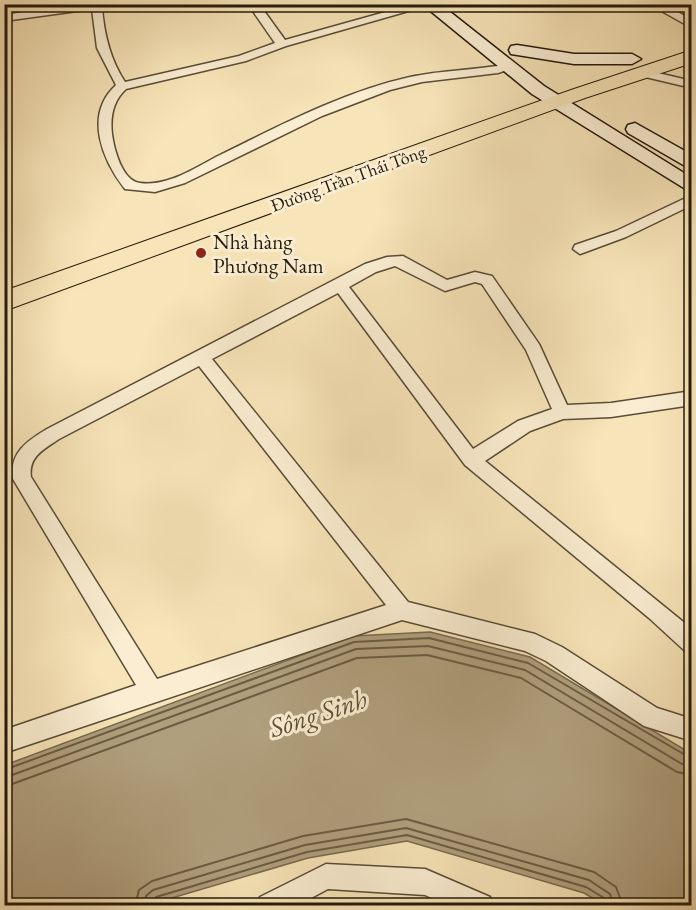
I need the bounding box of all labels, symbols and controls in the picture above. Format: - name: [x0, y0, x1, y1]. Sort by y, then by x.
- street label: Đường Trần Thái Tông: [267, 139, 429, 217]
- place label: Nhà hàng Phương Nam: [213, 228, 324, 279]
- marker: Nhà hàng Phương Nam: [194, 246, 208, 260]
- water label: Sông Sinh: [264, 681, 371, 746]

